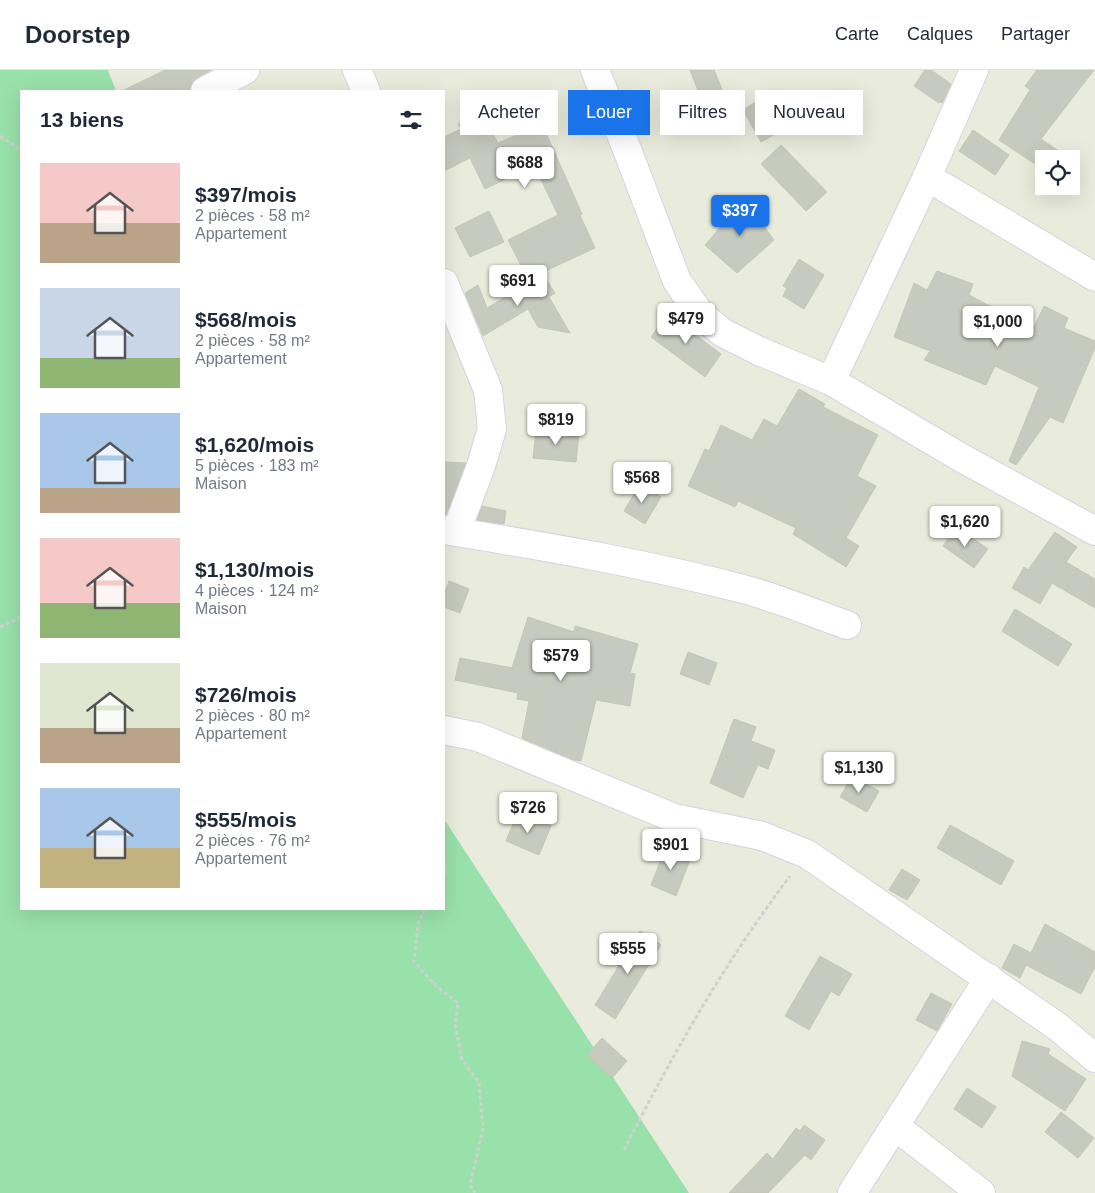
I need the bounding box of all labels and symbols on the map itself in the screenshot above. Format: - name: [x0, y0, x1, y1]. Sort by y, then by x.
- pin: $688: [495, 146, 555, 189]
- pin: $397: [710, 194, 770, 237]
- pin: $691: [488, 264, 548, 307]
- pin: $479: [656, 302, 716, 345]
- pin: $1,000: [957, 306, 1039, 348]
- pin: $819: [526, 404, 586, 446]
- pin: $568: [612, 462, 672, 504]
- pin: $1,620: [924, 506, 1006, 548]
- pin: $579: [531, 640, 591, 682]
- pin: $1,130: [818, 752, 900, 794]
- pin: $726: [498, 792, 558, 834]
- pin: $901: [641, 828, 701, 871]
- pin: $555: [598, 932, 658, 975]

